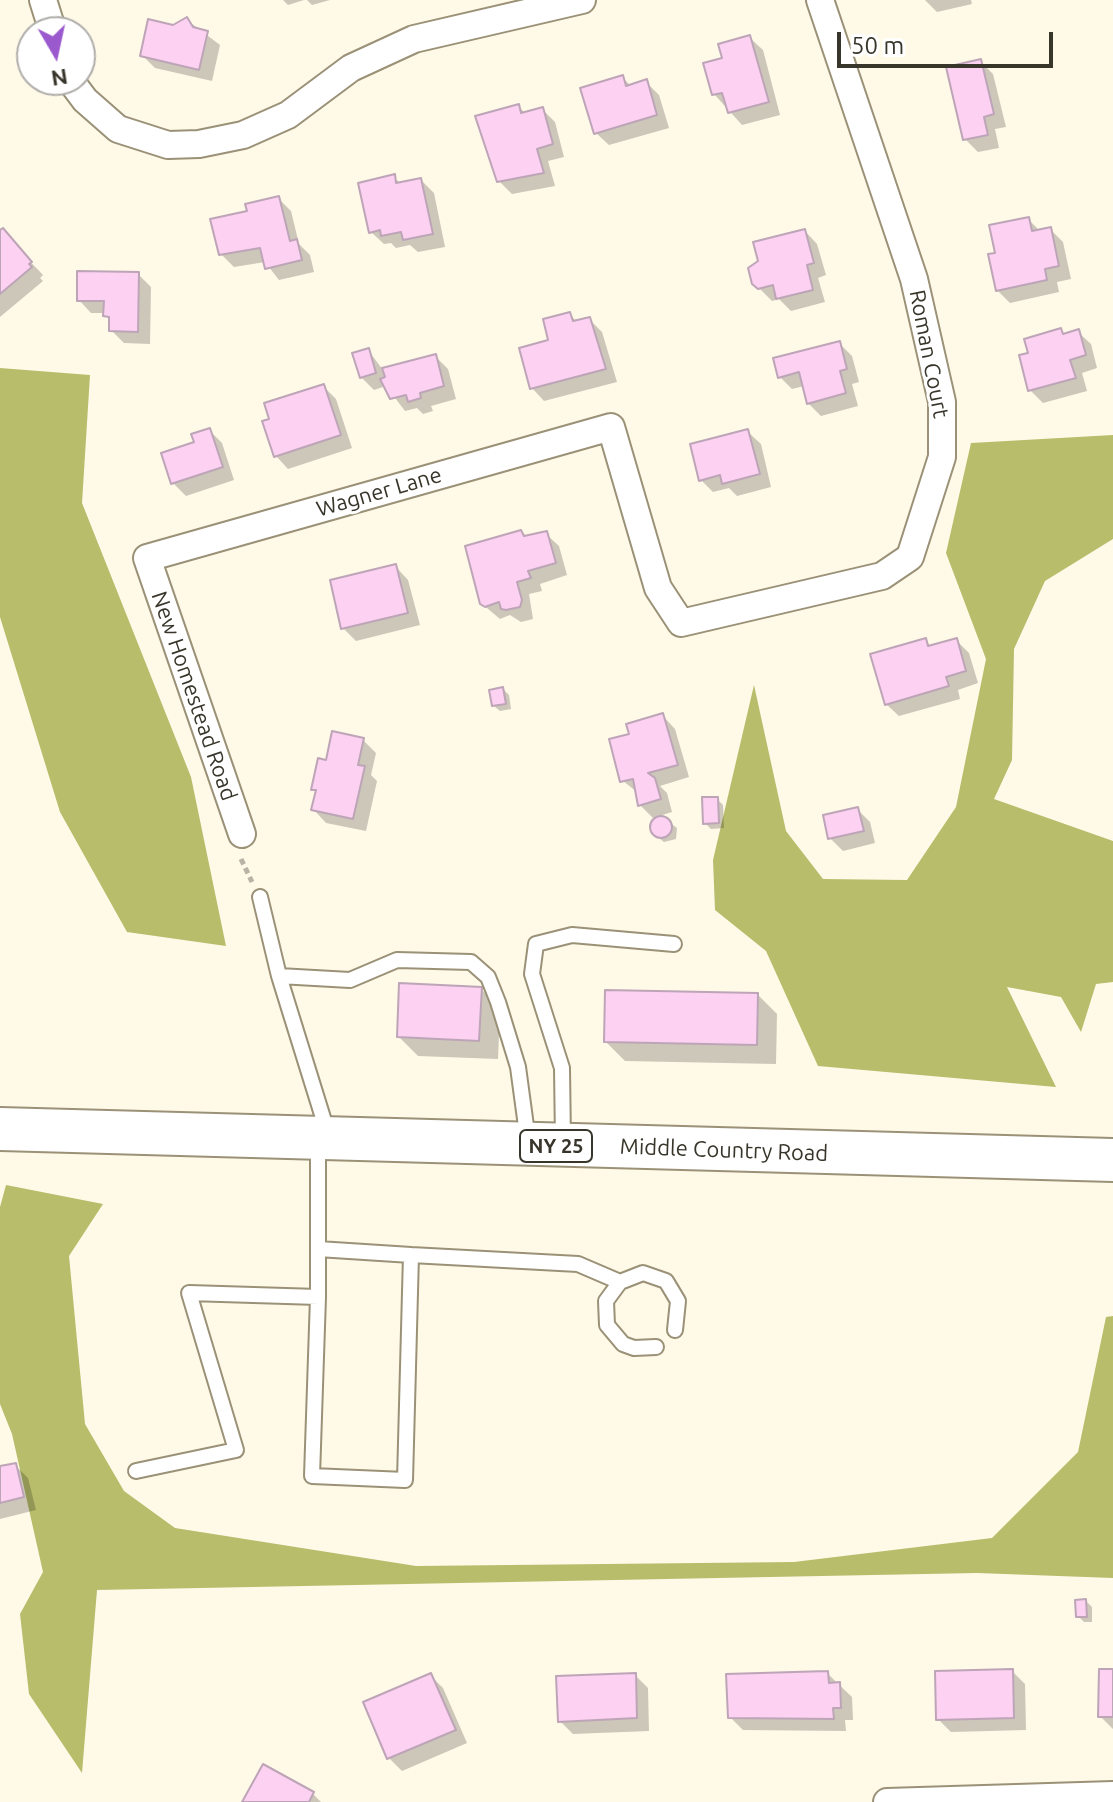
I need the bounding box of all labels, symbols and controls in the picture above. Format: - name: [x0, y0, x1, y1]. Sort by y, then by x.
- north arrow: [16, 16, 96, 96]
- scale bar: [841, 16, 1057, 66]
- text: 50 m: [851, 32, 904, 59]
- text: N: [49, 65, 70, 92]
- street label: Roman Court: [904, 288, 954, 420]
- street label: Wagner Lane: [313, 462, 445, 522]
- street label: New Homestead Road: [146, 588, 242, 804]
- road number: NY 25: [520, 1130, 592, 1162]
- street label: Middle Country Road: [619, 1133, 829, 1167]

